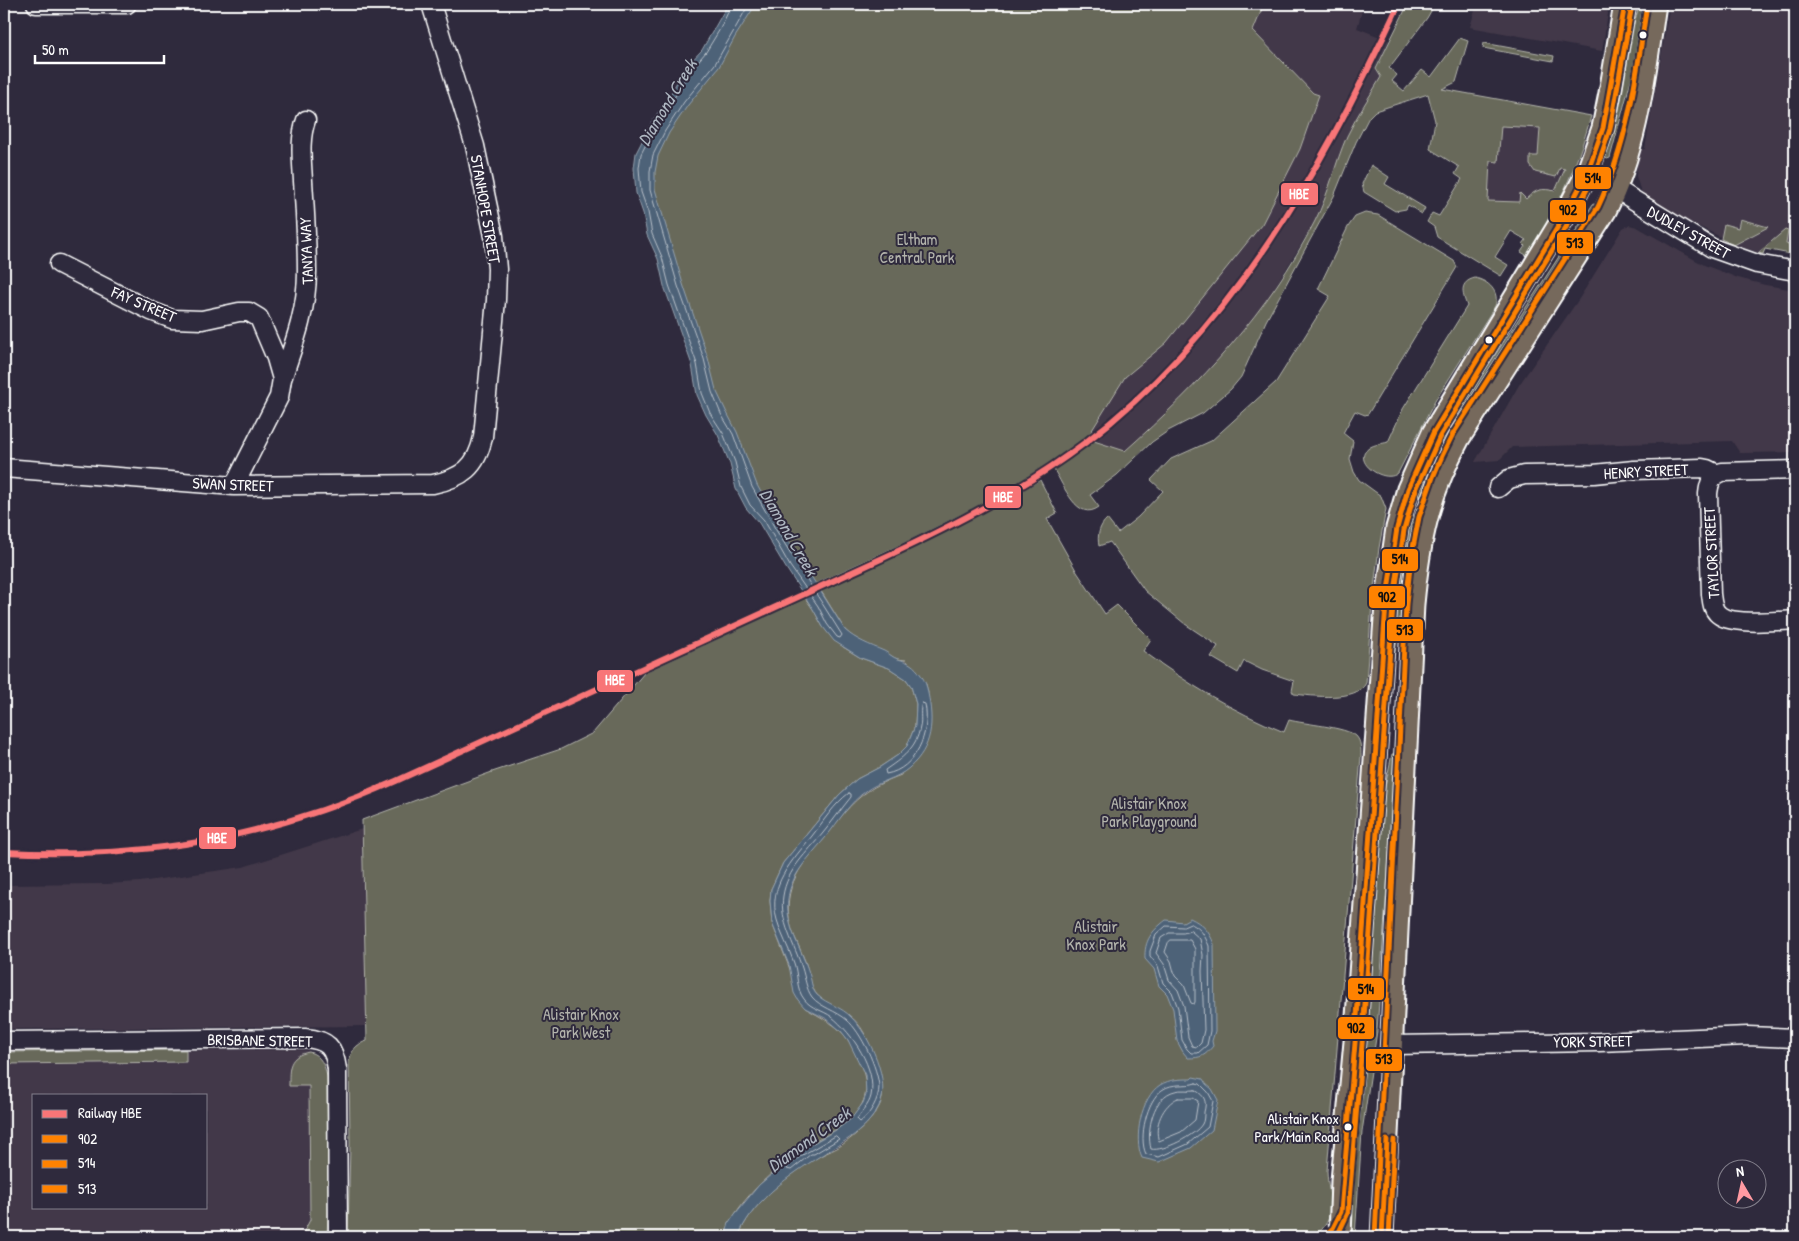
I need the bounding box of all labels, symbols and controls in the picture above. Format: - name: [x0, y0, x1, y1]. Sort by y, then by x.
- unlabelled marker: [1638, 30, 1648, 40]
- scale bar: [35, 32, 164, 64]
- text: 50 m: [42, 39, 69, 60]
- water label: Diamond Creek: [631, 53, 703, 150]
- street label: STANHOPE STREET: [466, 153, 506, 265]
- line badge: 514: [1574, 166, 1612, 190]
- text: 514: [1585, 168, 1602, 187]
- line badge: HBE: [1280, 182, 1319, 206]
- text: HBE: [1289, 184, 1310, 203]
- line badge: 902: [1549, 199, 1587, 223]
- text: 902: [1559, 200, 1577, 219]
- street label: DUDLEY STREET: [1644, 200, 1735, 264]
- street label: TANYA WAY: [294, 217, 318, 285]
- park label: Eltham Central Park: [879, 228, 955, 268]
- line badge: 513: [1556, 231, 1594, 255]
- text: 513: [1566, 233, 1584, 252]
- street label: FAY STREET: [107, 280, 180, 328]
- unlabelled marker: [1484, 335, 1494, 345]
- street label: HENRY STREET: [1603, 458, 1689, 484]
- street label: SWAN STREET: [192, 472, 274, 496]
- water label: Diamond Creek: [754, 484, 825, 582]
- line badge: HBE: [984, 485, 1022, 509]
- text: HBE: [993, 487, 1014, 506]
- street label: TAYLOR STREET: [1698, 506, 1724, 599]
- line badge: 514: [1381, 548, 1419, 572]
- text: 514: [1392, 549, 1409, 568]
- line badge: 902: [1368, 585, 1406, 609]
- text: 902: [1378, 587, 1396, 606]
- line badge: 513: [1386, 618, 1424, 642]
- text: 513: [1396, 620, 1414, 639]
- line badge: HBE: [596, 669, 634, 693]
- text: HBE: [605, 670, 626, 689]
- park label: Alistair Knox Park Playground: [1101, 792, 1197, 832]
- line badge: HBE: [198, 826, 237, 850]
- text: HBE: [207, 828, 228, 847]
- park label: Alistair Knox Park: [1066, 915, 1126, 955]
- line badge: 514: [1347, 977, 1385, 1001]
- text: 514: [1358, 979, 1375, 998]
- park label: Alistair Knox Park West: [543, 1003, 619, 1043]
- line badge: 902: [1337, 1016, 1375, 1040]
- text: 902: [1347, 1018, 1365, 1037]
- street label: BRISBANE STREET: [207, 1028, 313, 1052]
- street label: YORK STREET: [1553, 1029, 1633, 1053]
- line badge: 513: [1365, 1048, 1403, 1072]
- text: 513: [1375, 1049, 1393, 1068]
- legend: [32, 1094, 208, 1208]
- water label: Diamond Creek: [762, 1099, 857, 1178]
- text: Railway HBE: [78, 1102, 142, 1123]
- place label: Alistair Knox Park/Main Road: [1255, 1108, 1339, 1147]
- marker: Alistair Knox Park/Main Road: [1343, 1122, 1353, 1132]
- text: 902: [78, 1128, 97, 1149]
- text: 514: [78, 1152, 96, 1173]
- north arrow: [1716, 1158, 1766, 1208]
- text: N: [1735, 1161, 1746, 1181]
- text: 513: [78, 1178, 97, 1199]

